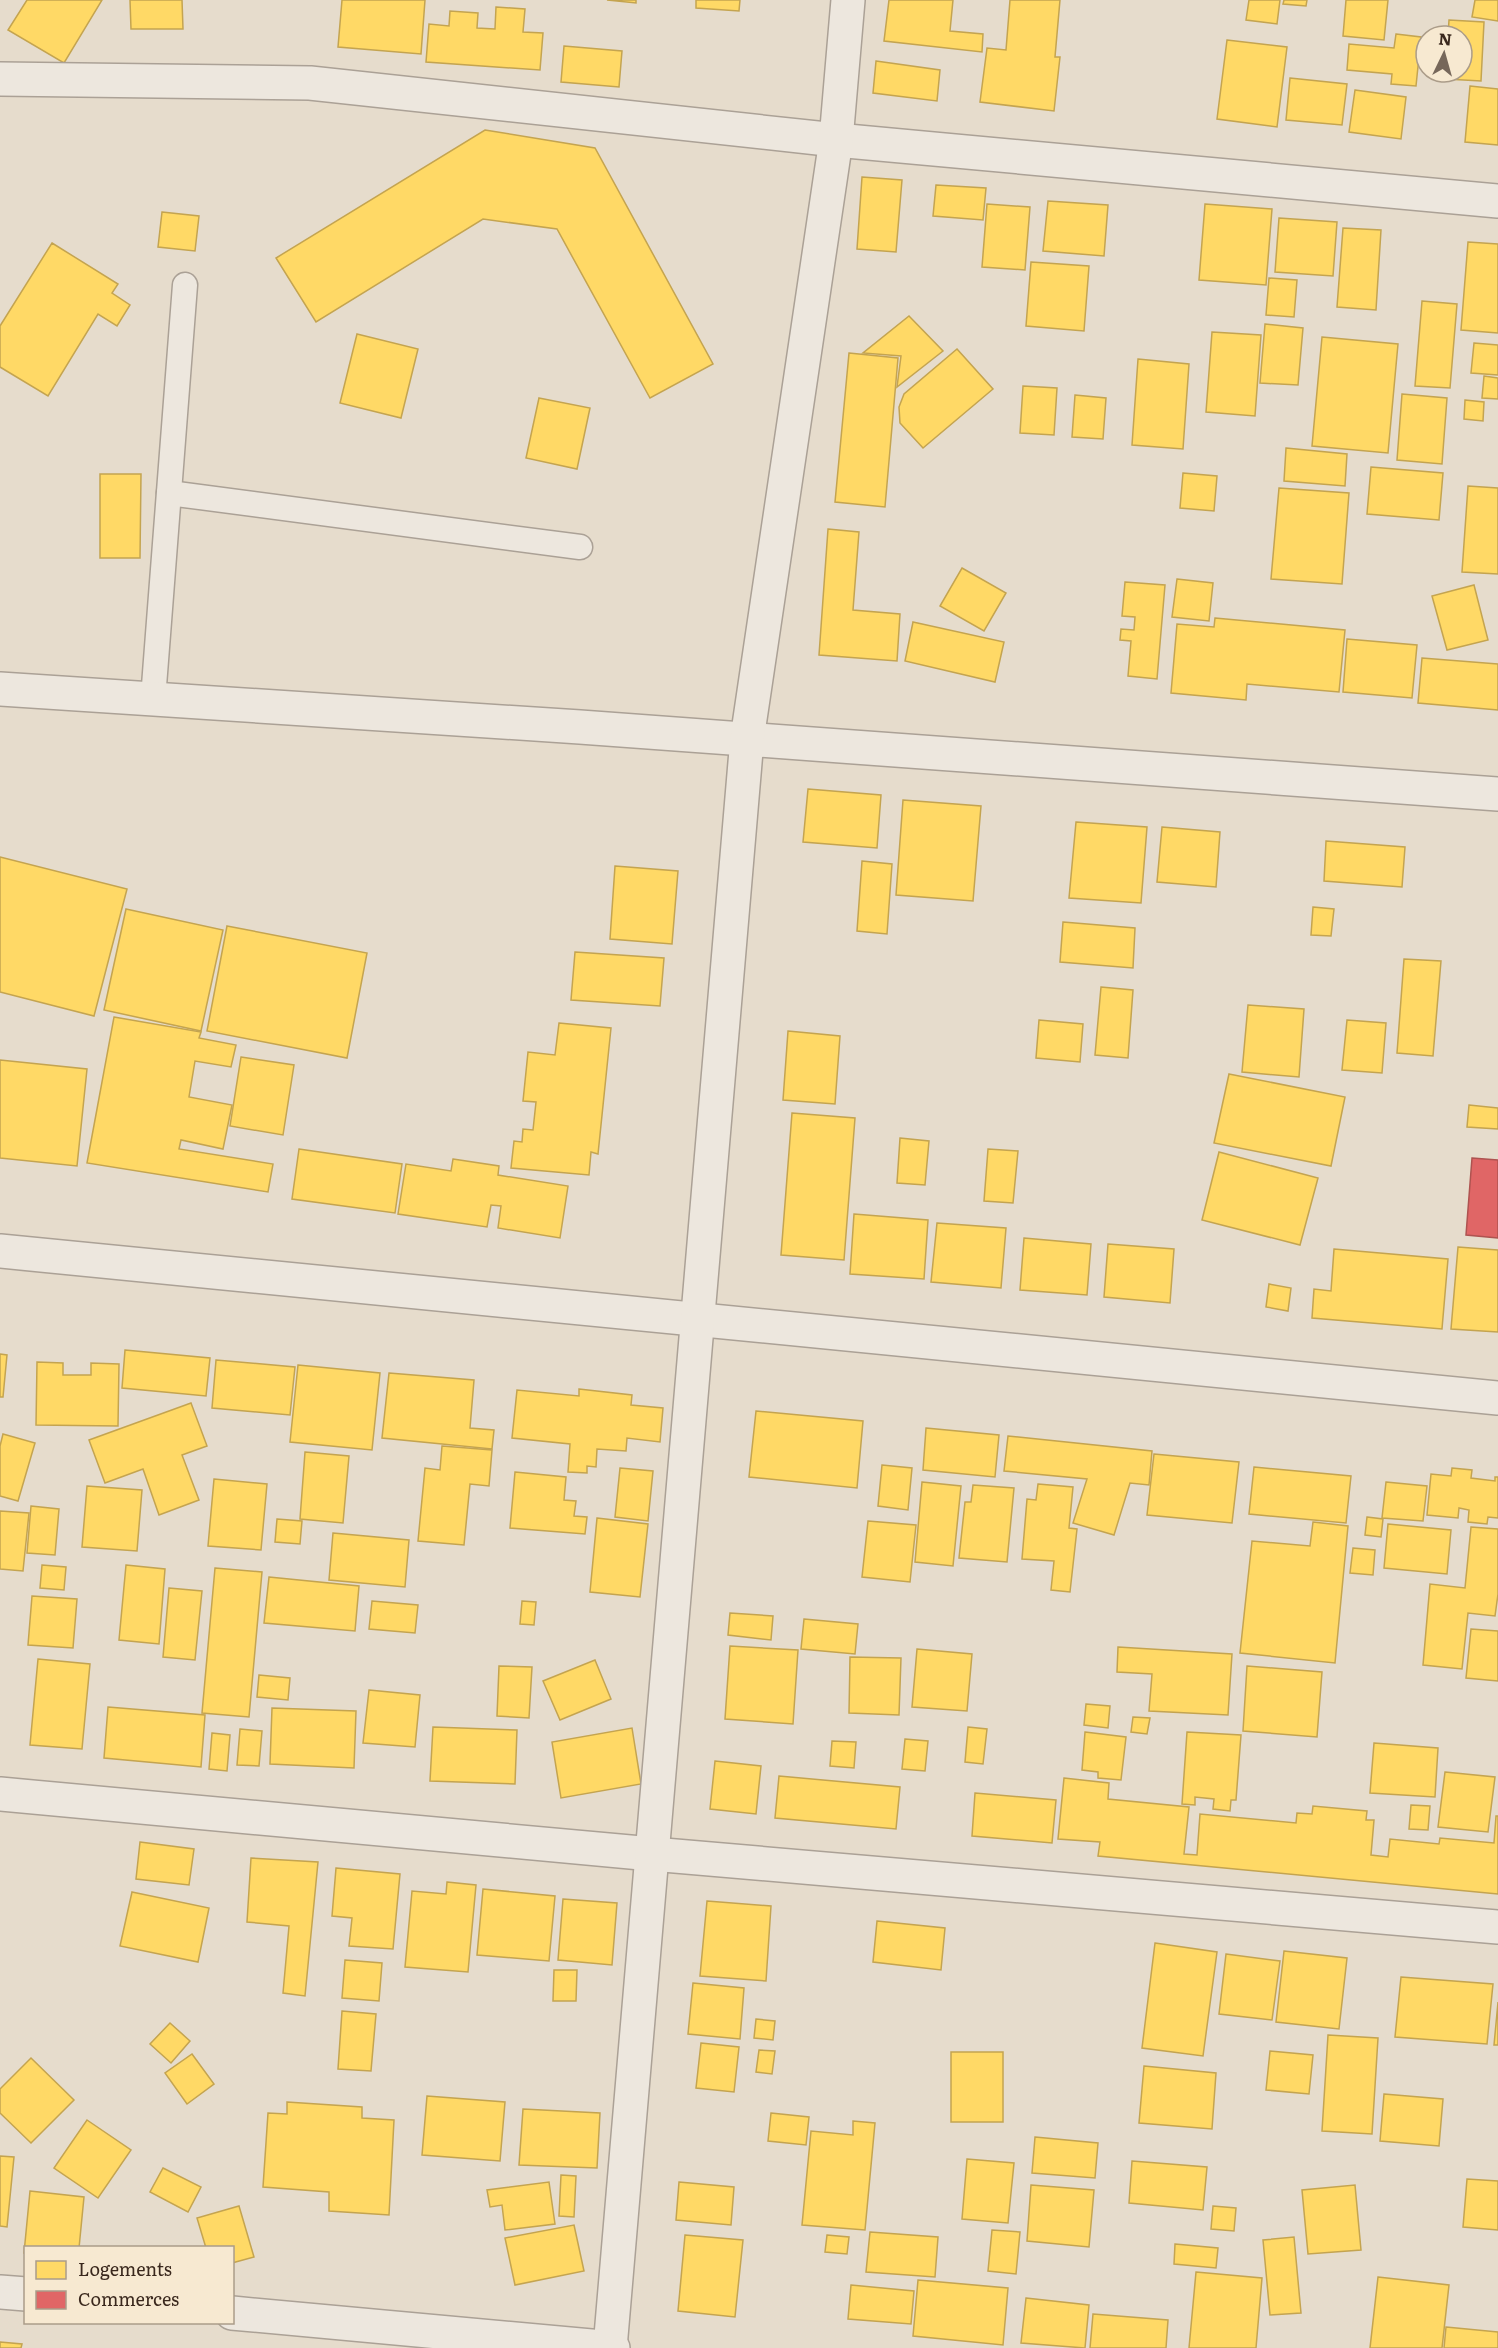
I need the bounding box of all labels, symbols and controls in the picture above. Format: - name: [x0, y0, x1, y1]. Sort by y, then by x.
- north arrow: [1414, 24, 1474, 84]
- text: N: [1438, 26, 1453, 51]
- legend: [24, 2246, 234, 2324]
- text: Logements: [78, 2255, 172, 2282]
- text: Commerces: [78, 2285, 179, 2312]

